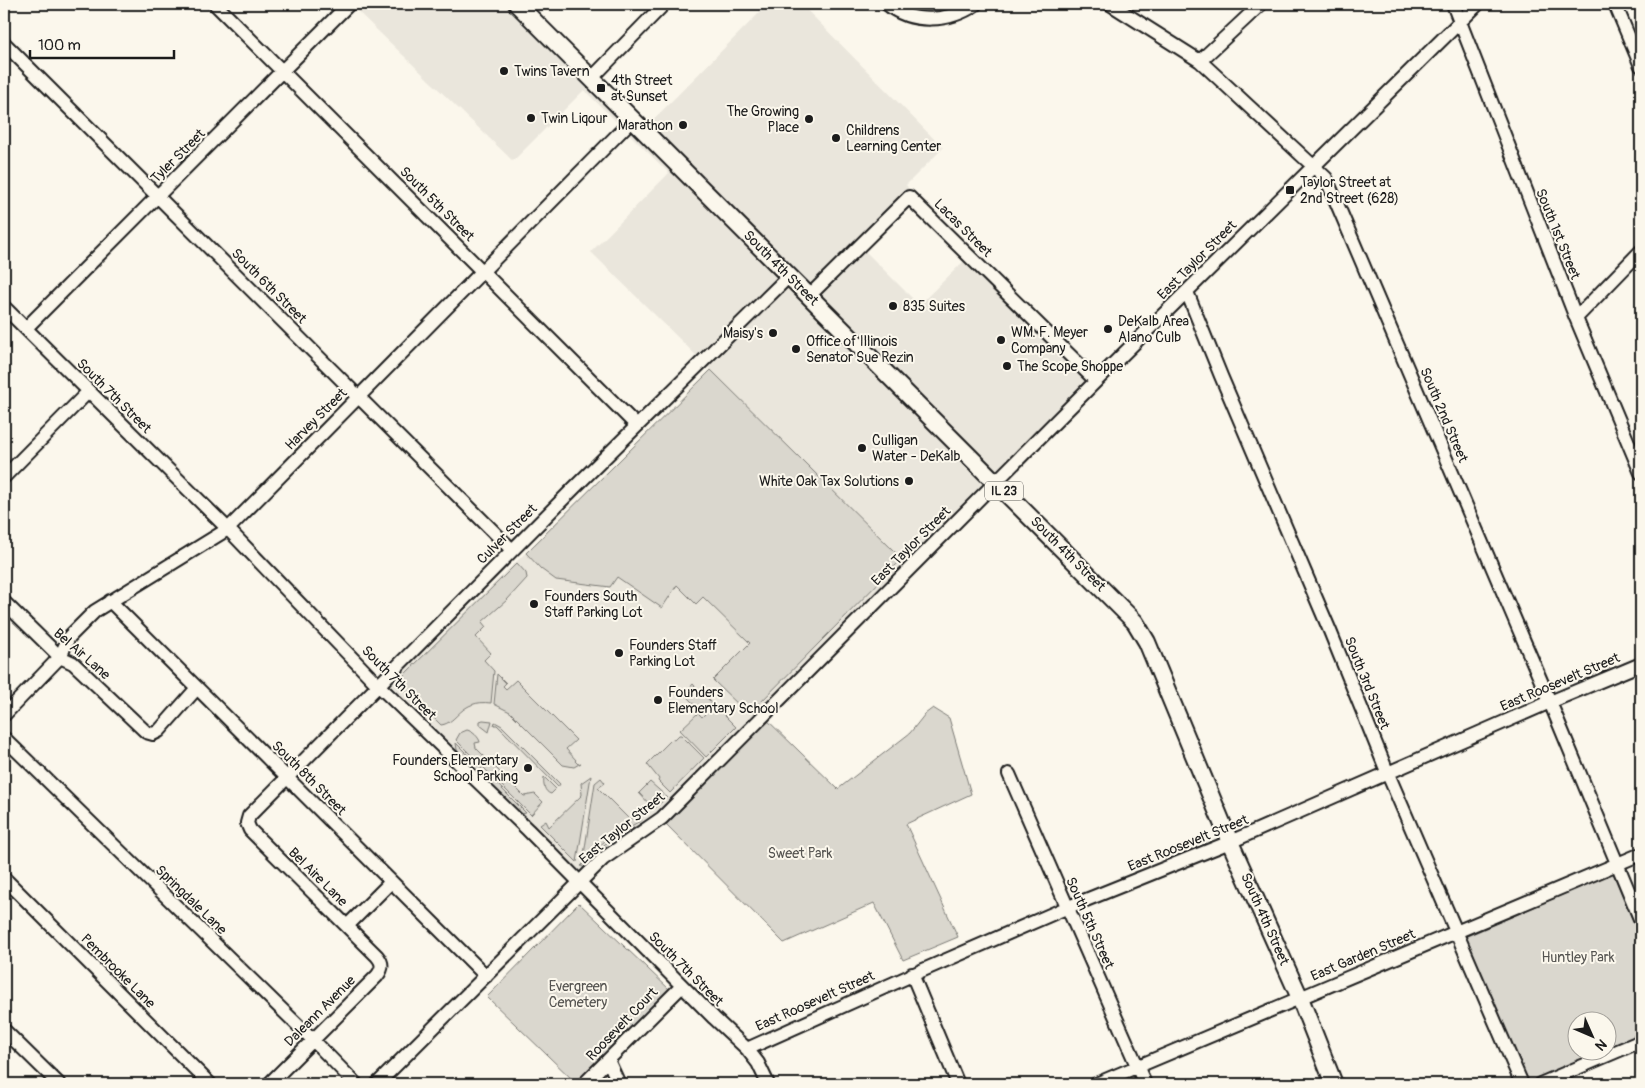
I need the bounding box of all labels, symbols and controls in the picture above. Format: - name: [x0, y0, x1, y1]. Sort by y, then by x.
- scale bar: [30, 28, 174, 60]
- text: 100 m: [38, 36, 81, 55]
- place label: Twins Tavern: [514, 63, 590, 80]
- marker: Twins Tavern: [498, 65, 510, 77]
- place label: 4th Street at Sunset: [611, 72, 673, 105]
- marker: 4th Street at Sunset: [595, 82, 607, 94]
- place label: The Growing Place: [727, 103, 799, 136]
- place label: Twin Liqour: [541, 110, 608, 127]
- marker: Twin Liqour: [525, 112, 537, 124]
- marker: The Growing Place: [803, 113, 815, 125]
- place label: Marathon: [618, 117, 673, 134]
- marker: Marathon: [677, 119, 689, 131]
- place label: Childrens Learning Center: [846, 122, 941, 155]
- street label: Tyler Street: [147, 125, 209, 187]
- marker: Childrens Learning Center: [830, 132, 842, 144]
- street label: South 5th Street: [396, 163, 478, 245]
- place label: Taylor Street at 2nd Street (628): [1300, 174, 1399, 207]
- marker: Taylor Street at 2nd Street (628): [1284, 184, 1296, 196]
- street label: South 1st Street: [1532, 186, 1584, 282]
- street label: Lacas Street: [930, 195, 996, 261]
- street label: East Taylor Street: [1154, 217, 1240, 303]
- street label: South 4th Street: [740, 227, 822, 309]
- street label: South 6th Street: [228, 245, 310, 327]
- place label: 835 Suites: [903, 298, 966, 315]
- marker: 835 Suites: [887, 300, 899, 312]
- place label: DeKalb Area Alano Culb: [1118, 313, 1189, 346]
- marker: DeKalb Area Alano Culb: [1102, 323, 1114, 335]
- place label: WM. F. Meyer Company: [1011, 324, 1088, 357]
- place label: Maisy's: [723, 325, 764, 342]
- marker: Maisy's: [767, 327, 779, 339]
- place label: Office of Illinois Senator Sue Rezin: [806, 333, 914, 366]
- marker: WM. F. Meyer Company: [995, 334, 1007, 346]
- marker: Office of Illinois Senator Sue Rezin: [790, 343, 802, 355]
- street label: South 7th Street: [73, 355, 155, 437]
- place label: The Scope Shoppe: [1017, 358, 1123, 375]
- marker: The Scope Shoppe: [1001, 360, 1013, 372]
- street label: South 2nd Street: [1416, 365, 1472, 465]
- street label: Harvey Street: [282, 384, 351, 453]
- place label: Culligan Water - DeKalb: [872, 432, 961, 465]
- marker: Culligan Water - DeKalb: [856, 442, 868, 454]
- place label: White Oak Tax Solutions: [759, 473, 900, 490]
- marker: White Oak Tax Solutions: [903, 475, 915, 487]
- road number: IL 23: [985, 482, 1023, 501]
- street label: Culver Street: [473, 500, 541, 568]
- street label: East Taylor Street: [868, 503, 954, 589]
- street label: South 4th Street: [1027, 513, 1109, 595]
- place label: Founders South Staff Parking Lot: [544, 588, 643, 621]
- marker: Founders South Staff Parking Lot: [528, 598, 540, 610]
- street label: Bel Air Lane: [50, 625, 114, 683]
- street label: South 3rd Street: [1341, 634, 1393, 732]
- place label: Founders Staff Parking Lot: [629, 637, 717, 670]
- street label: South 7th Street: [358, 642, 440, 724]
- marker: Founders Staff Parking Lot: [613, 647, 625, 659]
- street label: East Roosevelt Street: [1498, 649, 1623, 715]
- place label: Founders Elementary School: [668, 684, 779, 717]
- marker: Founders Elementary School: [652, 694, 664, 706]
- street label: South 8th Street: [268, 737, 350, 819]
- place label: Founders Elementary School Parking: [392, 752, 518, 785]
- marker: Founders Elementary School Parking: [522, 762, 534, 774]
- street label: East Taylor Street: [576, 788, 668, 868]
- street label: East Roosevelt Street: [1125, 811, 1251, 875]
- street label: Bel Aire Lane: [285, 844, 351, 910]
- park label: Sweet Park: [768, 845, 832, 862]
- street label: Springdale Lane: [152, 862, 230, 938]
- street label: South 4th Street: [1237, 870, 1293, 968]
- street label: South 5th Street: [1062, 874, 1118, 972]
- street label: East Garden Street: [1308, 925, 1418, 985]
- street label: South 7th Street: [645, 928, 727, 1010]
- street label: Pembrooke Lane: [77, 930, 159, 1012]
- park label: Huntley Park: [1541, 949, 1615, 966]
- street label: East Roosevelt Street: [753, 967, 877, 1035]
- street label: Daleann Avenue: [281, 972, 359, 1050]
- park label: Evergreen Cemetery: [549, 978, 607, 1011]
- street label: Roosevelt Court: [583, 984, 661, 1064]
- north arrow: [1568, 1010, 1618, 1060]
- text: N: [1591, 1035, 1610, 1054]

